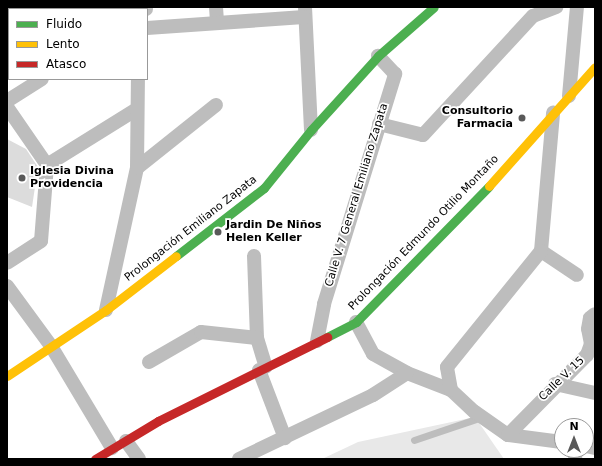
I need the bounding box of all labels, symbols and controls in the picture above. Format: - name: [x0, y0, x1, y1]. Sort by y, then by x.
- legend: [8, 8, 148, 80]
- text: Fluido: [46, 17, 82, 31]
- text: Lento: [46, 37, 80, 51]
- text: Atasco: [46, 57, 86, 71]
- street label: Calle V. 7 General Emiliano Zapata: [323, 102, 391, 288]
- place label: Consultorio Farmacia: [442, 105, 513, 131]
- marker: Consultorio Farmacia: [516, 112, 528, 124]
- street label: Prolongación Edmundo Otilio Montaño: [346, 153, 502, 313]
- place label: Iglesia Divina Providencia: [30, 165, 114, 191]
- marker: Iglesia Divina Providencia: [17, 173, 27, 183]
- street label: Prolongación Emiliano Zapata: [122, 173, 260, 285]
- place label: Jardin De Niños Helen Keller: [226, 219, 322, 245]
- marker: Jardin De Niños Helen Keller: [213, 227, 223, 237]
- street label: Calle V. 15: [537, 354, 587, 404]
- north arrow: [554, 418, 594, 458]
- text: N: [569, 420, 579, 433]

